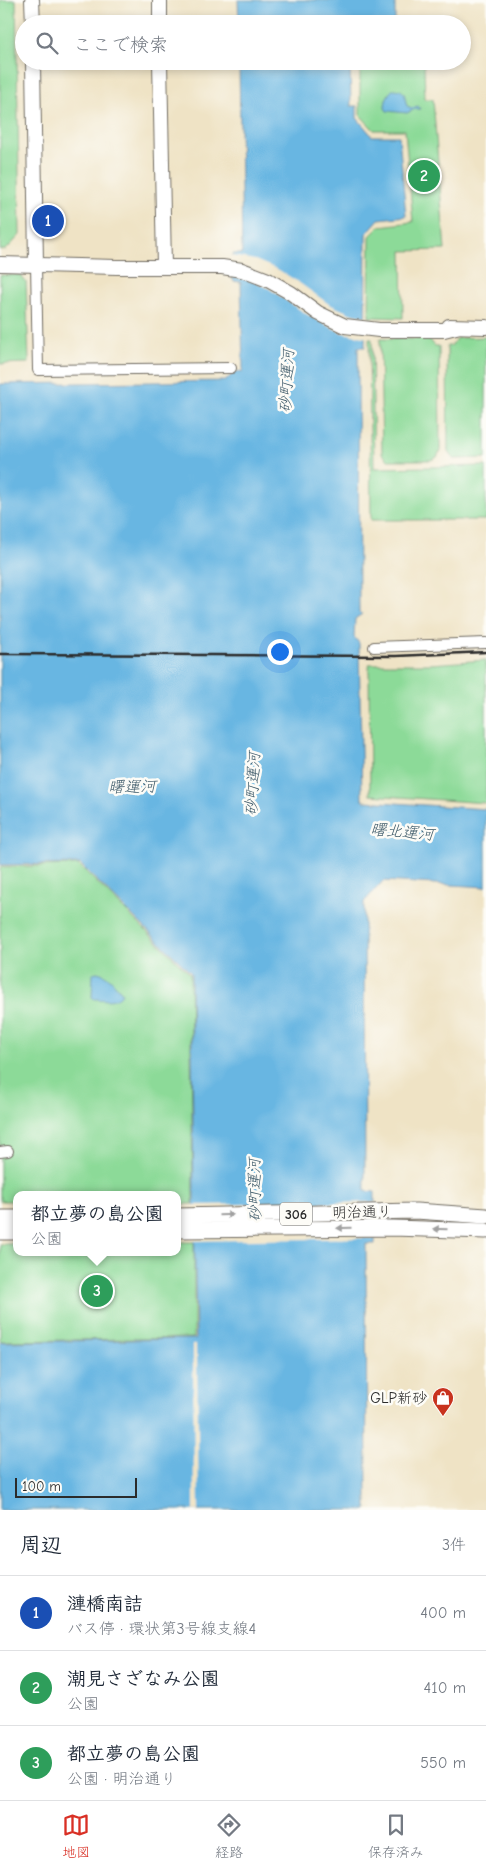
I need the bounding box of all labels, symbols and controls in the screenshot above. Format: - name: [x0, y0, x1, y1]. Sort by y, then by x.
- search box: [15, 15, 471, 70]
- icon: search: [33, 29, 61, 57]
- text: ここで検索: [73, 34, 168, 56]
- pin: 2: [408, 157, 440, 195]
- pin: 1: [32, 202, 64, 240]
- water label: 砂町運河: [276, 347, 298, 413]
- your location: [267, 639, 293, 665]
- water label: 砂町運河: [242, 750, 264, 816]
- water label: 曙運河: [108, 778, 158, 796]
- water label: 曙北運河: [369, 820, 437, 844]
- water label: 砂町運河: [245, 1156, 265, 1222]
- popup: [13, 1191, 181, 1256]
- road number: 306: [280, 1202, 312, 1226]
- street label: 明治通り: [332, 1202, 392, 1222]
- text: 都立夢の島公園: [30, 1203, 164, 1225]
- one-way arrow: [218, 1211, 234, 1219]
- one-way arrow: [336, 1224, 352, 1232]
- one-way arrow: [431, 1225, 447, 1233]
- text: 公園: [30, 1230, 63, 1248]
- pin: 3: [81, 1272, 113, 1310]
- shop icon: GLP新砂: [431, 1386, 455, 1417]
- place label: GLP新砂: [370, 1389, 427, 1407]
- scale bar: [15, 1475, 138, 1498]
- text: 100 m: [22, 1478, 61, 1495]
- text: 周辺: [20, 1533, 62, 1557]
- text: 3件: [442, 1536, 466, 1554]
- text: 漣橋南詰: [67, 1593, 143, 1615]
- text: 1: [33, 1604, 39, 1622]
- text: 400 m: [420, 1604, 466, 1622]
- text: バス停 · 環状第3号線支線4: [67, 1620, 256, 1638]
- text: 潮見さざなみ公園: [67, 1668, 219, 1690]
- text: 2: [32, 1679, 40, 1697]
- text: 410 m: [424, 1679, 466, 1697]
- text: 公園: [67, 1695, 99, 1713]
- text: 都立夢の島公園: [67, 1743, 200, 1765]
- text: 3: [32, 1754, 40, 1772]
- text: 550 m: [420, 1754, 466, 1772]
- text: 公園 · 明治通り: [67, 1770, 177, 1788]
- tab: 地図: [62, 1811, 90, 1861]
- tab: 経路: [215, 1811, 243, 1861]
- tab: 保存済み: [368, 1811, 424, 1861]

